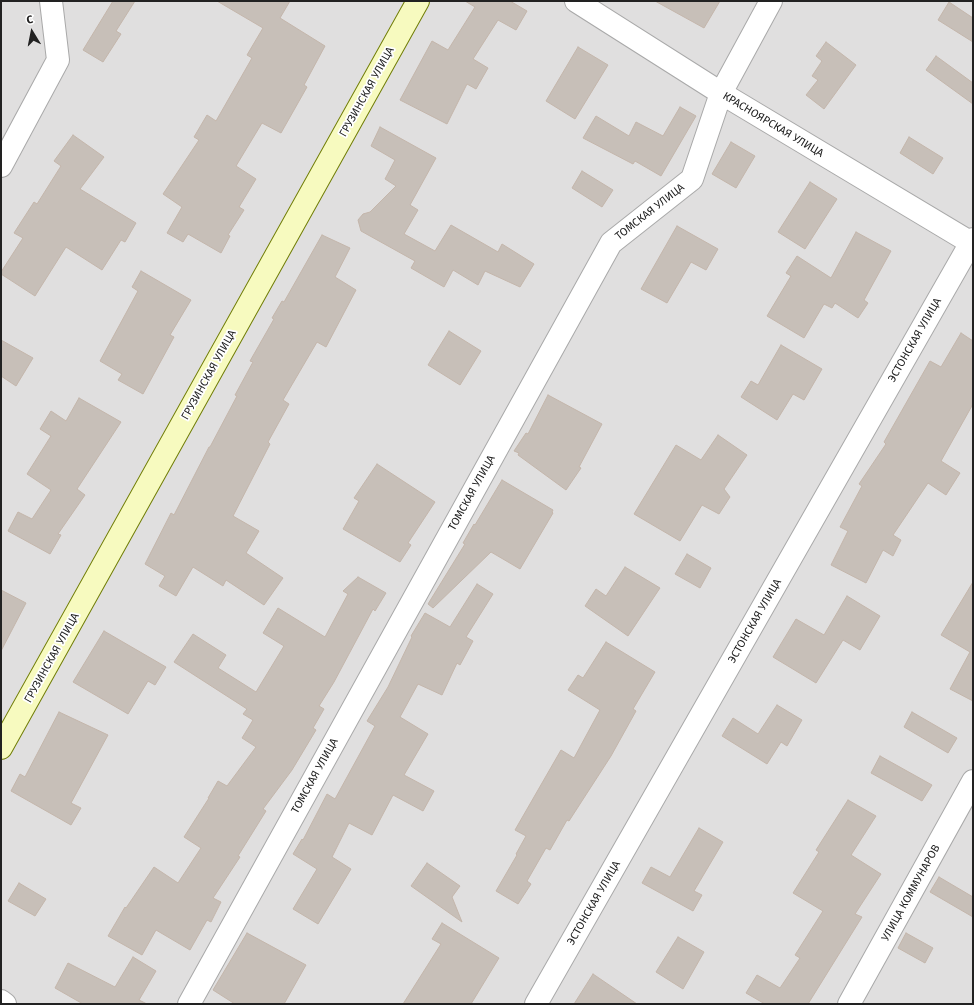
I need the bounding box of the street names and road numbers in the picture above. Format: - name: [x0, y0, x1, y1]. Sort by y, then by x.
- street label: ГРУЗИНСКАЯ УЛИЦА: [337, 45, 397, 139]
- street label: КРАСНОЯРСКАЯ УЛИЦА: [720, 90, 826, 160]
- street label: ТОМСКАЯ УЛИЦА: [613, 181, 687, 243]
- street label: ЭСТОНСКАЯ УЛИЦА: [886, 296, 944, 384]
- street label: ГРУЗИНСКАЯ УЛИЦА: [179, 328, 239, 422]
- street label: ТОМСКАЯ УЛИЦА: [446, 453, 498, 533]
- street label: ЭСТОНСКАЯ УЛИЦА: [726, 577, 784, 665]
- street label: ГРУЗИНСКАЯ УЛИЦА: [22, 611, 82, 705]
- street label: ТОМСКАЯ УЛИЦА: [289, 736, 341, 816]
- street label: УЛИЦА КОММУНАРОВ: [879, 842, 943, 944]
- street label: ЭСТОНСКАЯ УЛИЦА: [565, 859, 623, 947]

